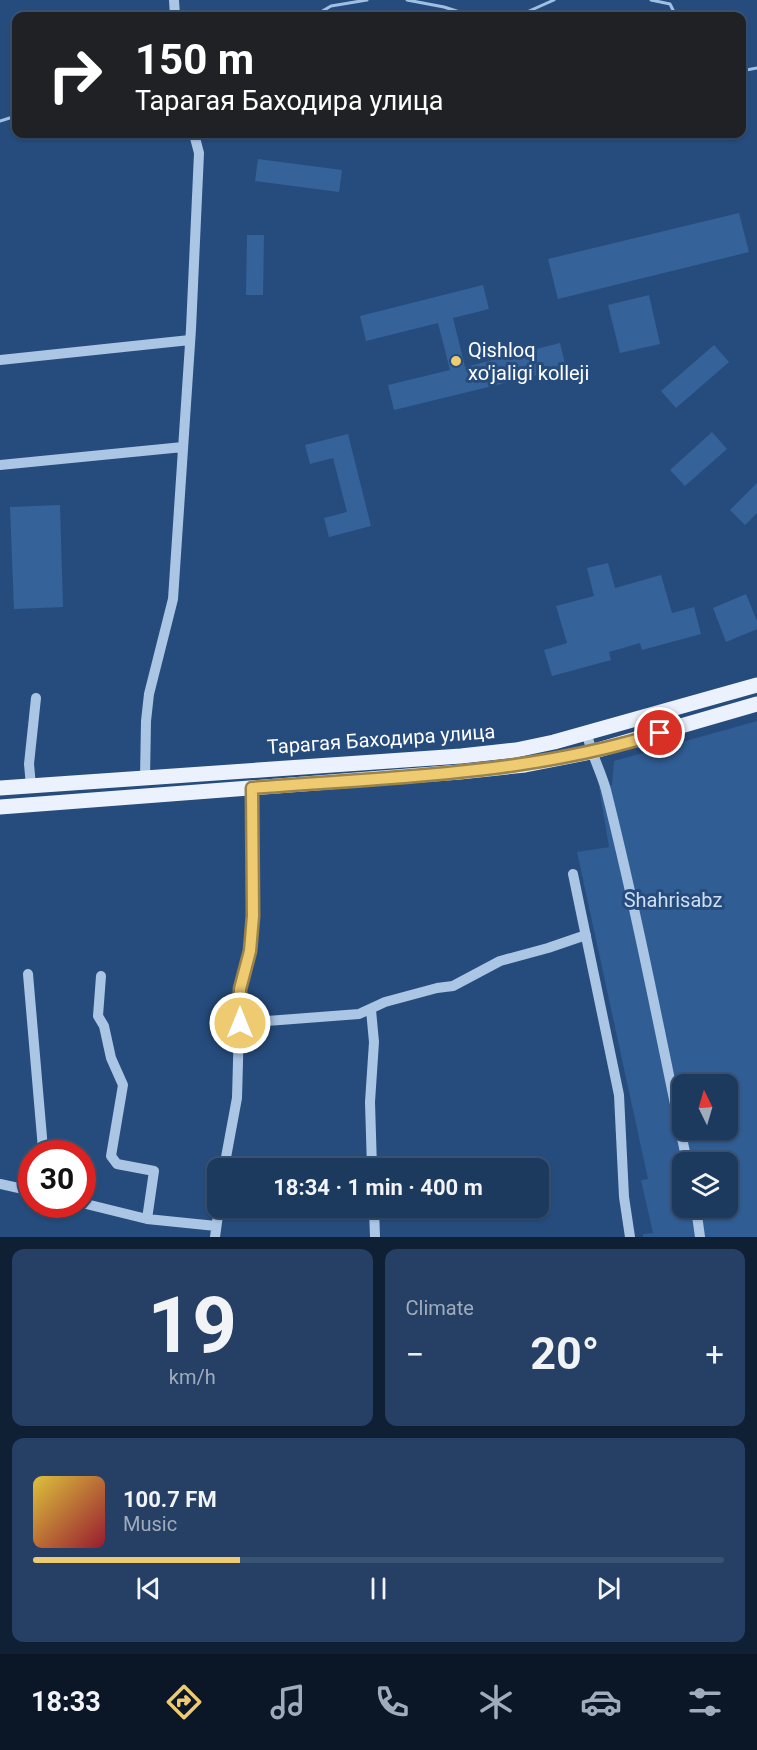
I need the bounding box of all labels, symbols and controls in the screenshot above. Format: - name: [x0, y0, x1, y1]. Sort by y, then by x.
- text: 150 m: [135, 35, 254, 84]
- icon: right: [36, 36, 114, 114]
- text: Тарагая Баходира улица: [135, 85, 444, 117]
- place label: Qishloq xo'jaligi kolleji: [468, 338, 589, 385]
- marker: Qishloq xo'jaligi kolleji: [449, 354, 463, 368]
- pin: [634, 707, 685, 758]
- icon: arrive: [643, 716, 676, 749]
- street label: Тарагая Баходира улица: [266, 719, 496, 759]
- park label: Shahrisabz: [624, 888, 722, 912]
- position arrow: [208, 991, 272, 1055]
- north arrow: [672, 1074, 738, 1140]
- map controls: [672, 1074, 738, 1218]
- speed limit sign: 30: [18, 1140, 96, 1218]
- button: layers: [672, 1152, 738, 1218]
- text: 18:34 · 1 min · 400 m: [273, 1175, 483, 1200]
- text: 19: [147, 1280, 237, 1371]
- text: Climate: [406, 1296, 474, 1320]
- text: 20°: [530, 1327, 599, 1380]
- text: −: [406, 1335, 424, 1374]
- text: +: [705, 1335, 724, 1374]
- text: km/h: [169, 1365, 216, 1389]
- text: 100.7 FM: [123, 1487, 217, 1512]
- text: Music: [123, 1512, 177, 1536]
- icon: previous: [132, 1572, 165, 1605]
- icon: pause: [362, 1572, 395, 1605]
- icon: next: [592, 1572, 625, 1605]
- icon: directions: [163, 1681, 205, 1723]
- icon: music: [267, 1681, 309, 1723]
- icon: phone: [371, 1681, 413, 1723]
- icon: climate: [475, 1681, 517, 1723]
- icon: car: [580, 1681, 622, 1723]
- icon: filters: [684, 1681, 726, 1723]
- text: 18:33: [31, 1686, 101, 1718]

